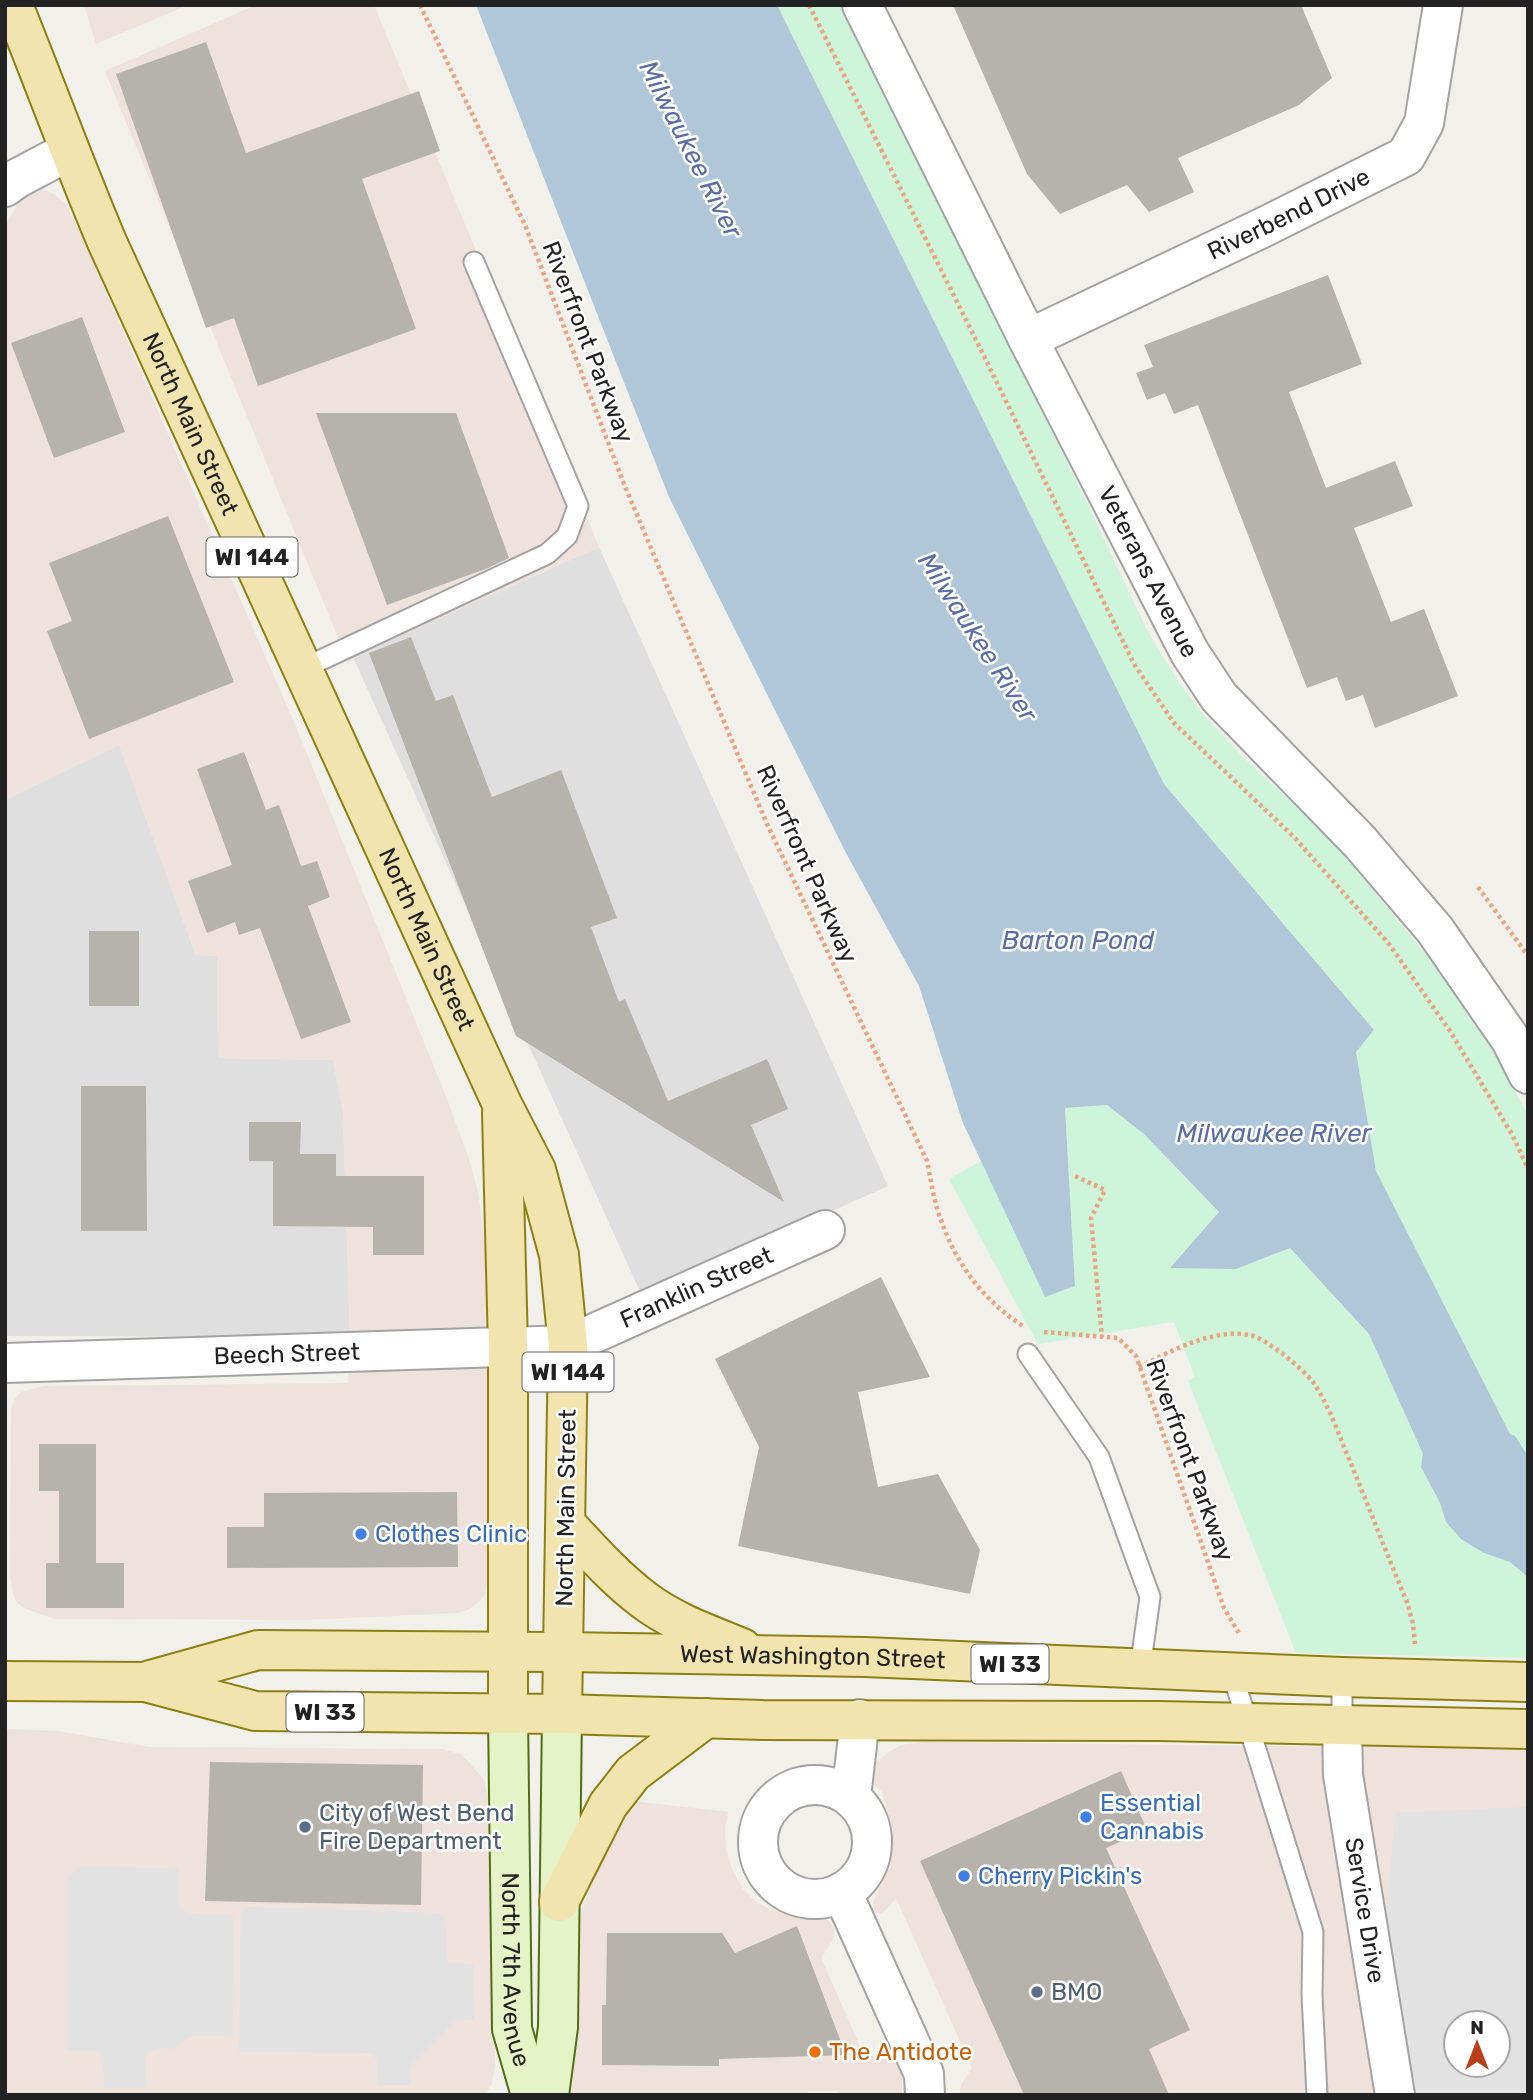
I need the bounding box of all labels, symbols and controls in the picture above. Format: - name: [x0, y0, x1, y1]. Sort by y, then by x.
- water label: Milwaukee River: [632, 55, 749, 244]
- street label: Riverbend Drive: [1203, 162, 1374, 266]
- street label: Riverfront Parkway: [537, 237, 639, 447]
- street label: North Main Street: [136, 328, 244, 519]
- street label: Veterans Avenue: [1092, 481, 1204, 662]
- road number: WI 144: [206, 538, 298, 576]
- water label: Milwaukee River: [911, 547, 1044, 728]
- street label: Riverfront Parkway: [751, 761, 863, 967]
- street label: North Main Street: [373, 844, 480, 1035]
- water label: Barton Pond: [1002, 925, 1155, 956]
- water label: Milwaukee River: [1176, 1118, 1373, 1149]
- street label: Franklin Street: [616, 1241, 777, 1334]
- street label: Beech Street: [213, 1338, 360, 1370]
- road number: WI 144: [522, 1352, 614, 1392]
- street label: Riverfront Parkway: [1140, 1355, 1240, 1565]
- street label: North Main Street: [550, 1409, 582, 1607]
- place label: Clothes Clinic: [375, 1520, 527, 1548]
- marker: Clothes Clinic: [353, 1526, 369, 1542]
- street label: West Washington Street: [680, 1640, 946, 1674]
- road number: WI 33: [972, 1644, 1048, 1684]
- road number: WI 33: [286, 1693, 364, 1732]
- place label: Essential Cannabis: [1100, 1789, 1204, 1845]
- place label: City of West Bend Fire Department: [319, 1799, 514, 1855]
- marker: Essential Cannabis: [1078, 1809, 1094, 1825]
- marker: City of West Bend Fire Department: [297, 1819, 313, 1835]
- street label: Service Drive: [1339, 1835, 1391, 1985]
- place label: Cherry Pickin's: [978, 1862, 1142, 1890]
- marker: Cherry Pickin's: [956, 1868, 972, 1884]
- street label: North 7th Avenue: [496, 1872, 536, 2070]
- place label: BMO: [1051, 1978, 1102, 2006]
- marker: BMO: [1029, 1984, 1045, 2000]
- north arrow: [1442, 2009, 1512, 2079]
- text: N: [1470, 2016, 1484, 2039]
- place label: The Antidote: [829, 2038, 972, 2066]
- marker: The Antidote: [807, 2044, 823, 2060]

